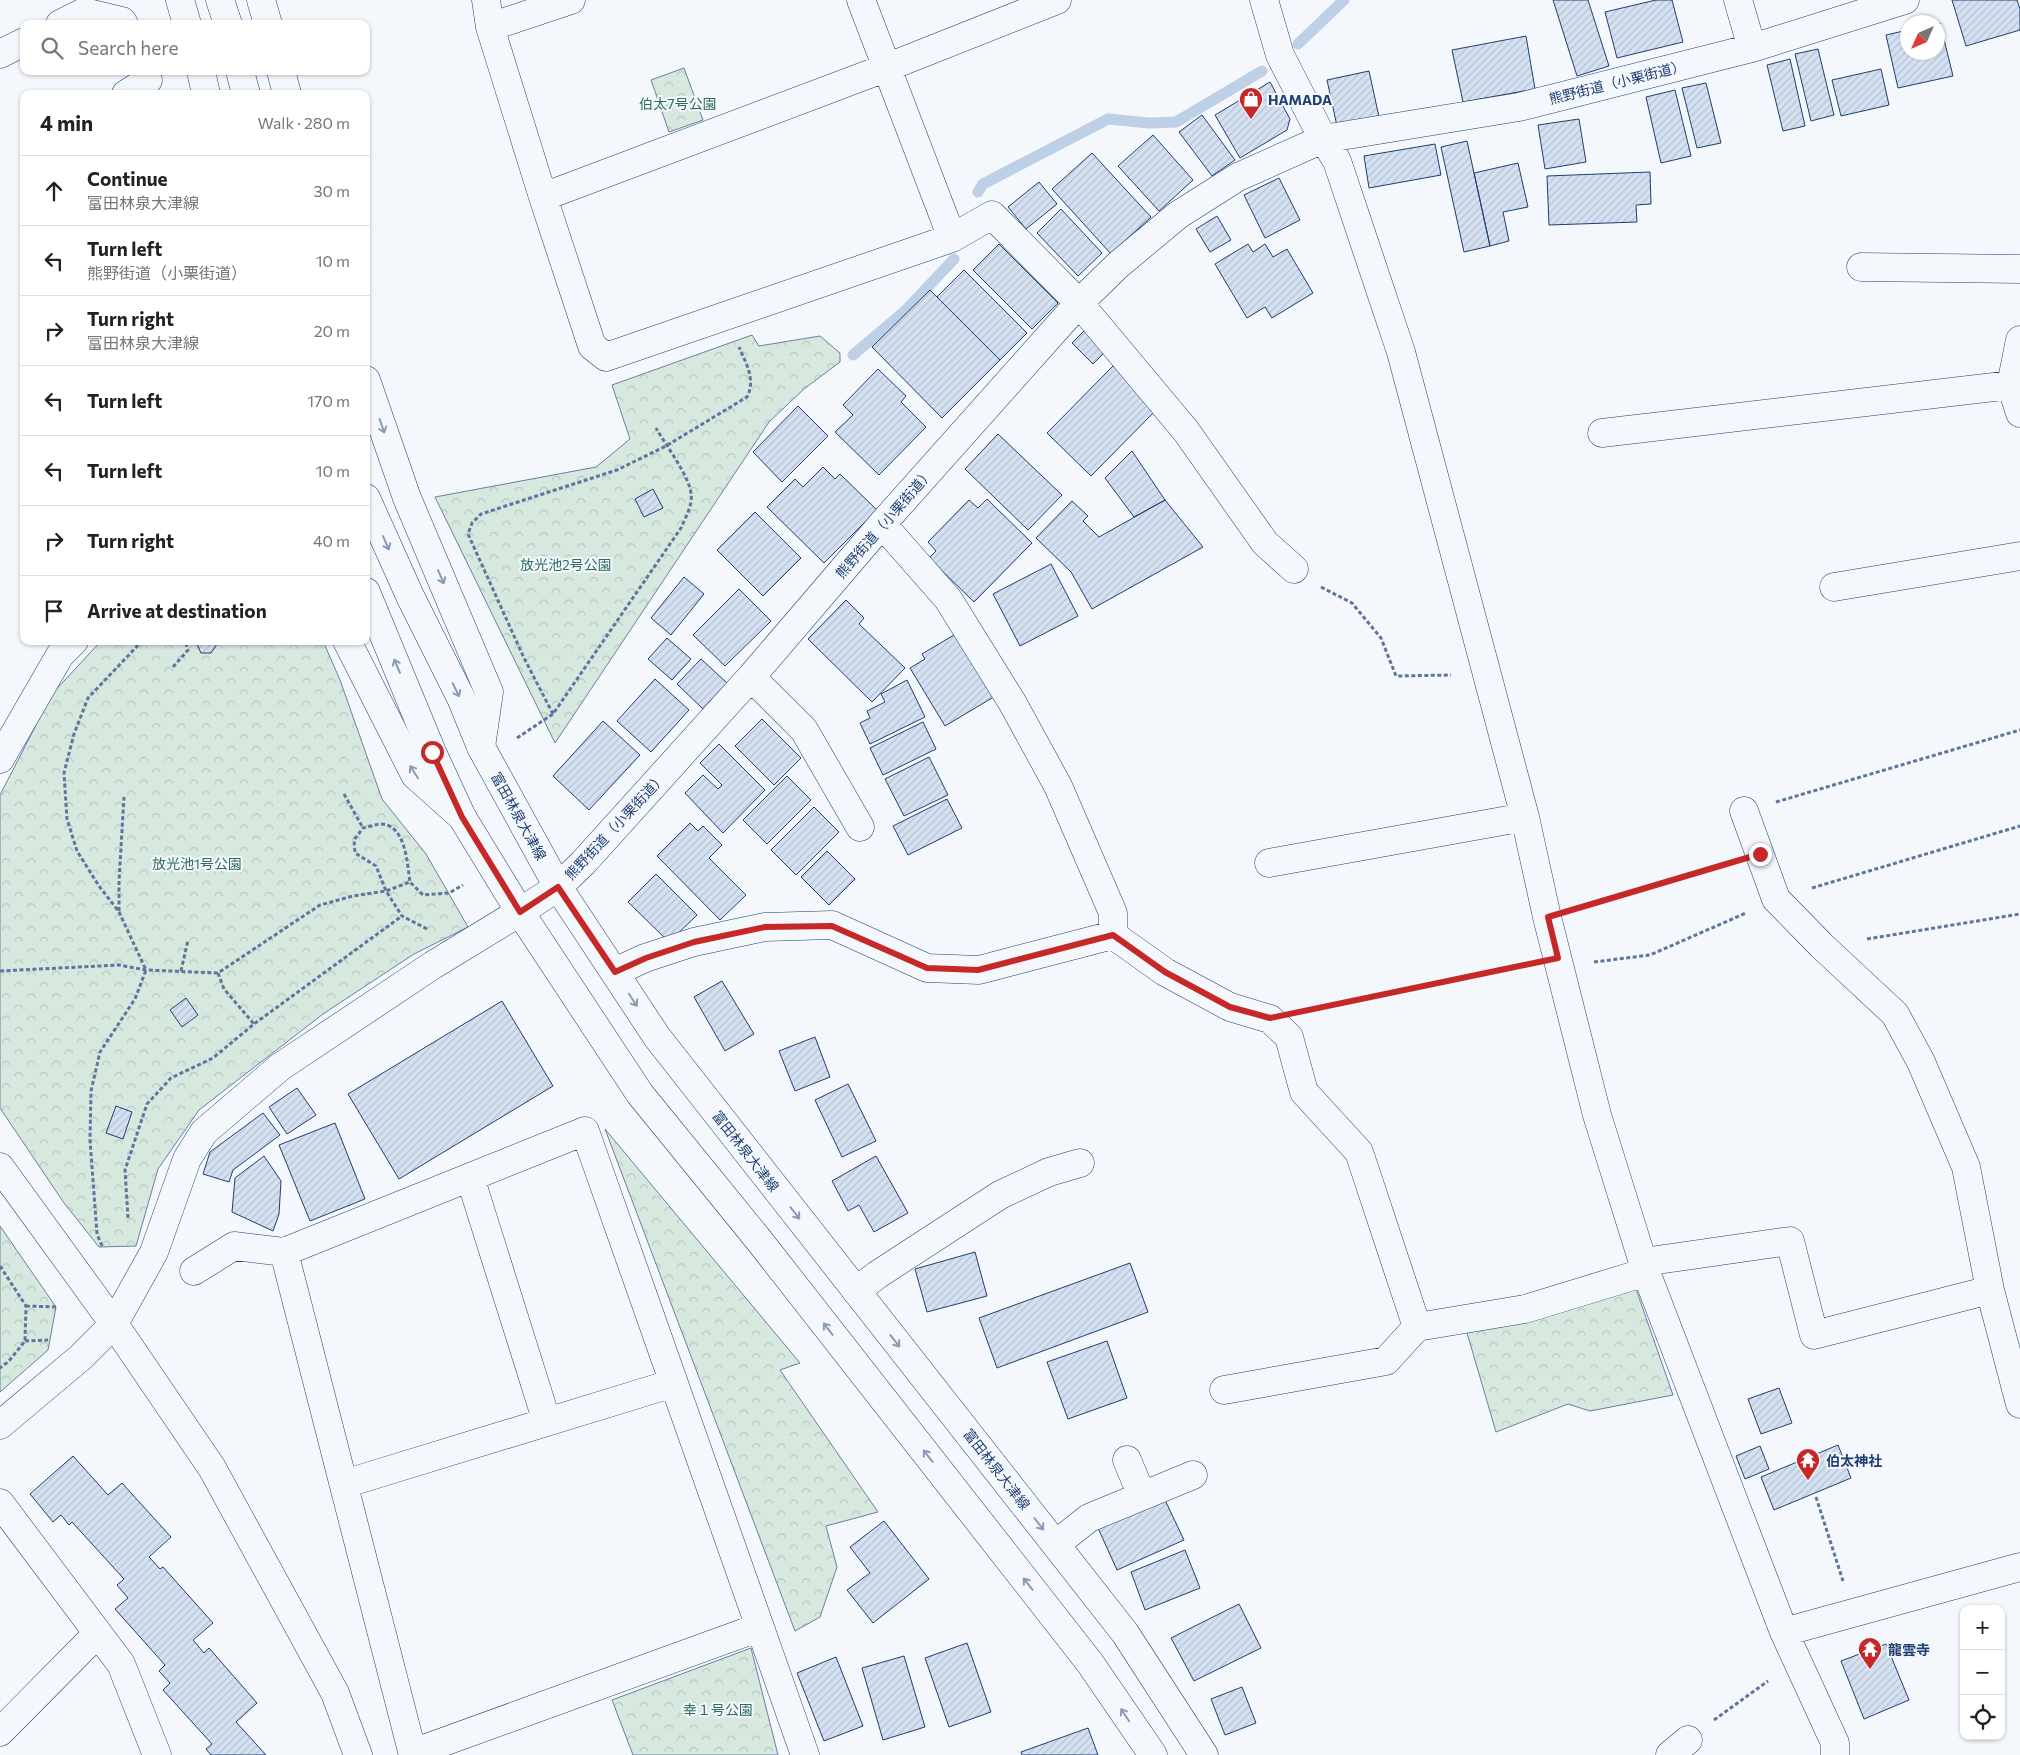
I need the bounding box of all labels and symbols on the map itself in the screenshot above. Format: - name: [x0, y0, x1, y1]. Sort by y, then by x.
- north arrow: [1900, 15, 1945, 60]
- street label: 熊野街道（小栗街道）: [1547, 57, 1687, 107]
- shop icon: HAMADA: [1238, 86, 1264, 120]
- place label: HAMADA: [1268, 91, 1332, 108]
- park label: 伯太7号公園: [639, 95, 717, 112]
- one-way arrow: [378, 417, 387, 433]
- street label: 熊野街道（小栗街道）: [832, 465, 936, 581]
- one-way arrow: [381, 535, 391, 550]
- park label: 放光池2号公園: [520, 556, 612, 573]
- one-way arrow: [436, 569, 446, 584]
- one-way arrow: [392, 659, 401, 674]
- one-way arrow: [451, 682, 461, 697]
- route start: [421, 741, 444, 764]
- one-way arrow: [409, 765, 419, 779]
- street label: 富田林泉大津線: [488, 769, 550, 863]
- street label: 熊野街道（小栗街道）: [561, 769, 669, 883]
- route end: [1749, 843, 1772, 866]
- park label: 放光池1号公園: [152, 855, 242, 872]
- one-way arrow: [628, 993, 639, 1007]
- street label: 富田林泉大津線: [709, 1107, 783, 1195]
- one-way arrow: [789, 1206, 800, 1219]
- one-way arrow: [822, 1322, 833, 1335]
- one-way arrow: [890, 1334, 901, 1347]
- street label: 富田林泉大津線: [960, 1425, 1034, 1513]
- temple icon: 伯太神社: [1795, 1447, 1821, 1481]
- one-way arrow: [923, 1450, 934, 1463]
- place label: 伯太神社: [1826, 1452, 1882, 1469]
- one-way arrow: [1034, 1517, 1045, 1530]
- one-way arrow: [1023, 1578, 1034, 1591]
- temple icon: 龍雲寺: [1857, 1636, 1883, 1670]
- place label: 龍雲寺: [1888, 1641, 1930, 1658]
- park label: 幸１号公園: [683, 1701, 753, 1718]
- one-way arrow: [1120, 1708, 1130, 1722]

